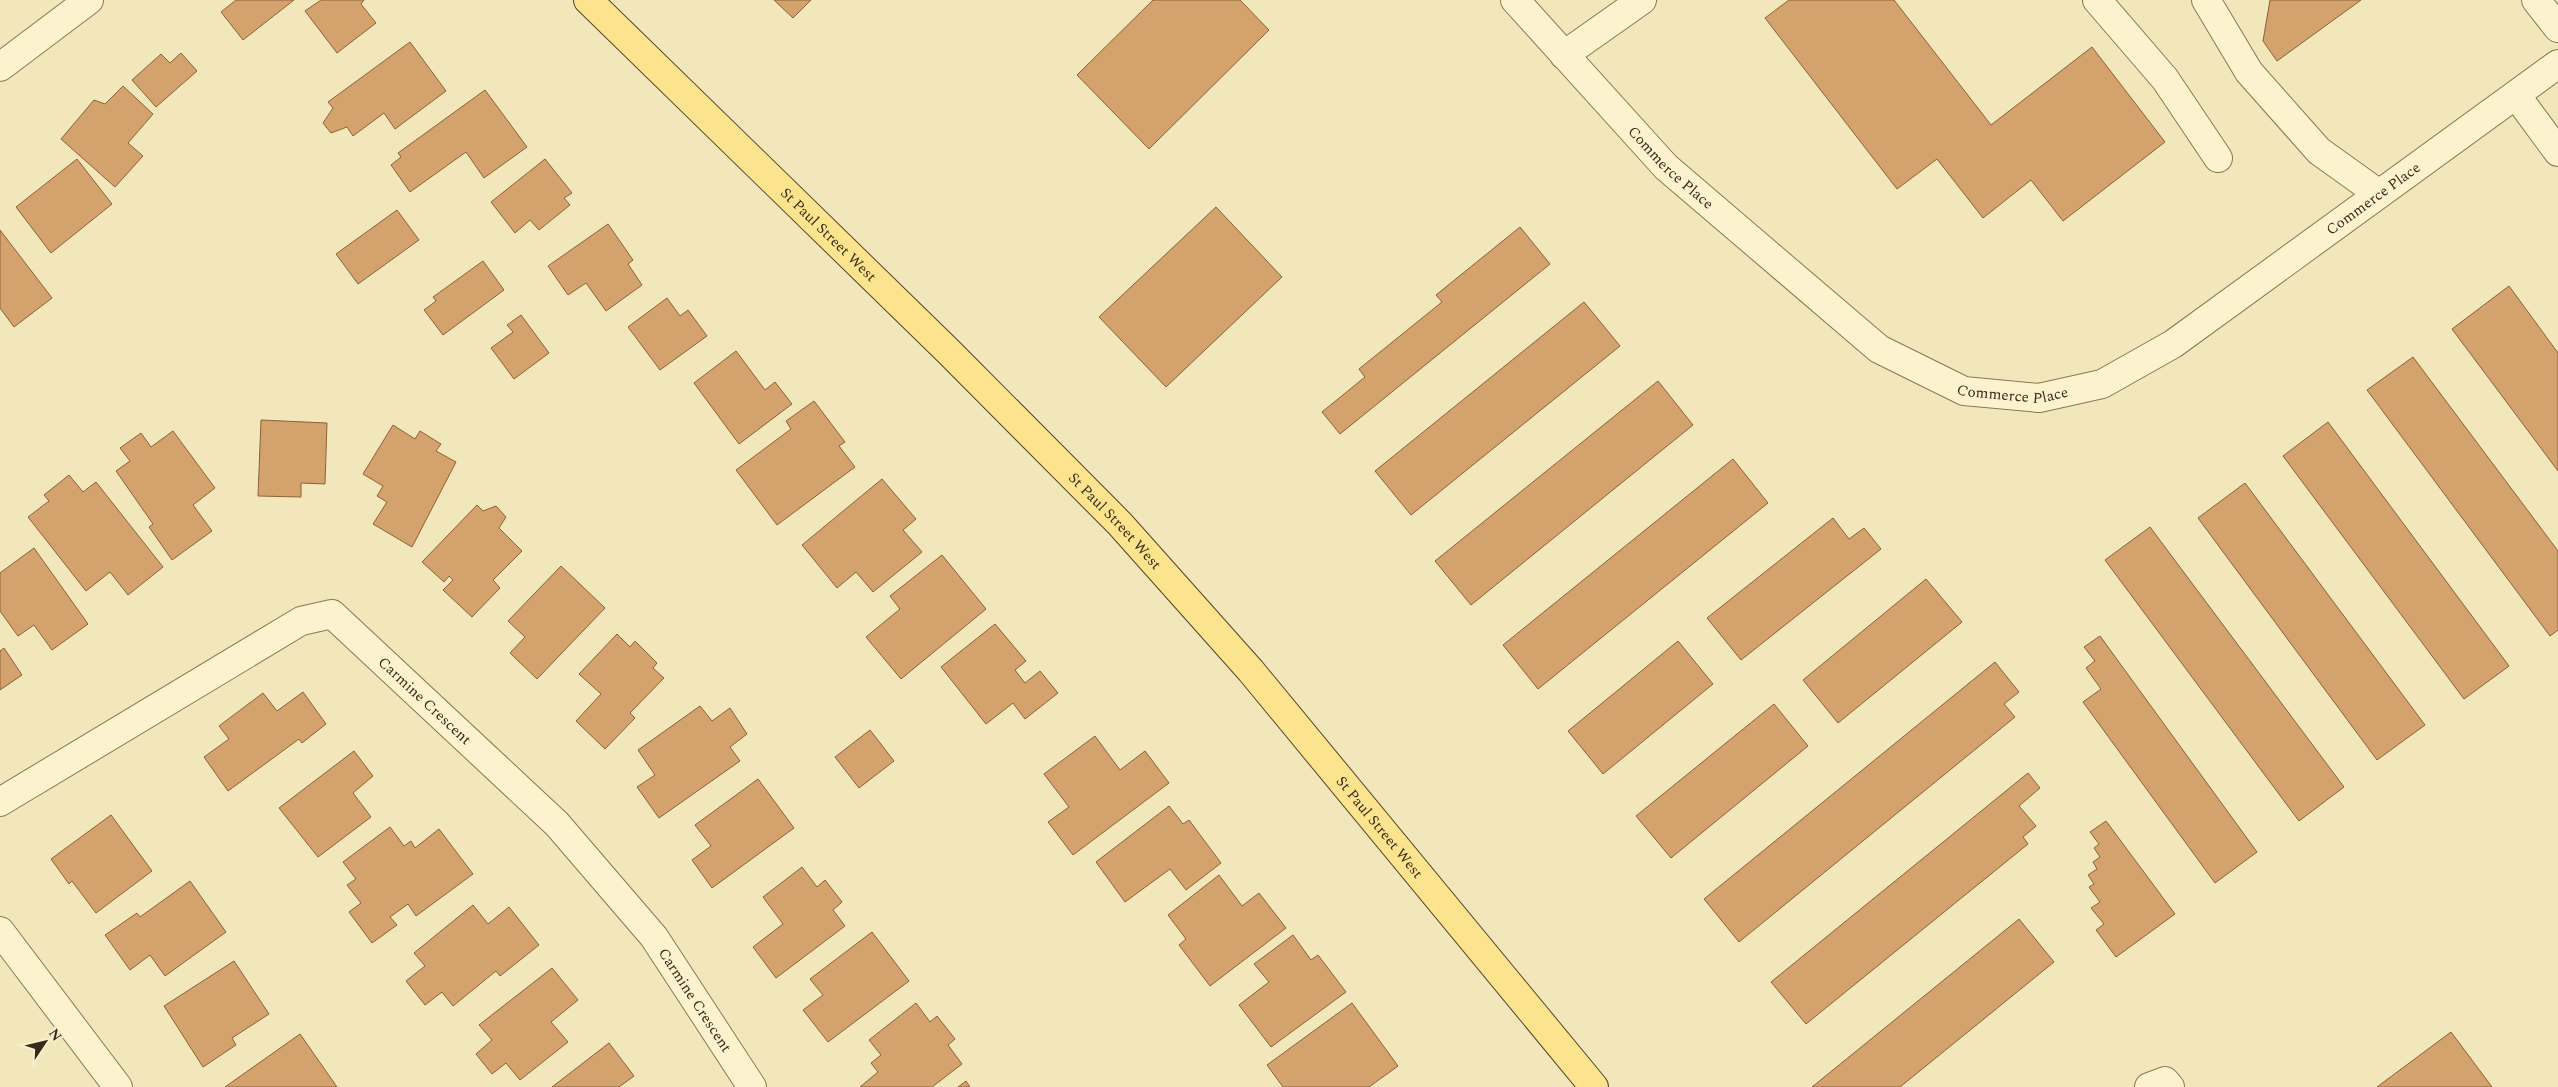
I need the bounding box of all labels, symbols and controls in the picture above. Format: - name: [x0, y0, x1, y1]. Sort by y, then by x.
- street label: Commerce Place: [1622, 121, 1719, 215]
- street label: Commerce Place: [2321, 156, 2425, 241]
- street label: St Paul Street West: [775, 182, 882, 287]
- street label: Commerce Place: [1952, 378, 2070, 410]
- street label: St Paul Street West: [1063, 467, 1167, 575]
- street label: Carmine Crescent: [373, 651, 477, 750]
- street label: St Paul Street West: [1330, 771, 1429, 883]
- street label: Carmine Crescent: [653, 943, 738, 1057]
- north arrow: [20, 1017, 70, 1067]
- text: N: [43, 1024, 67, 1046]

